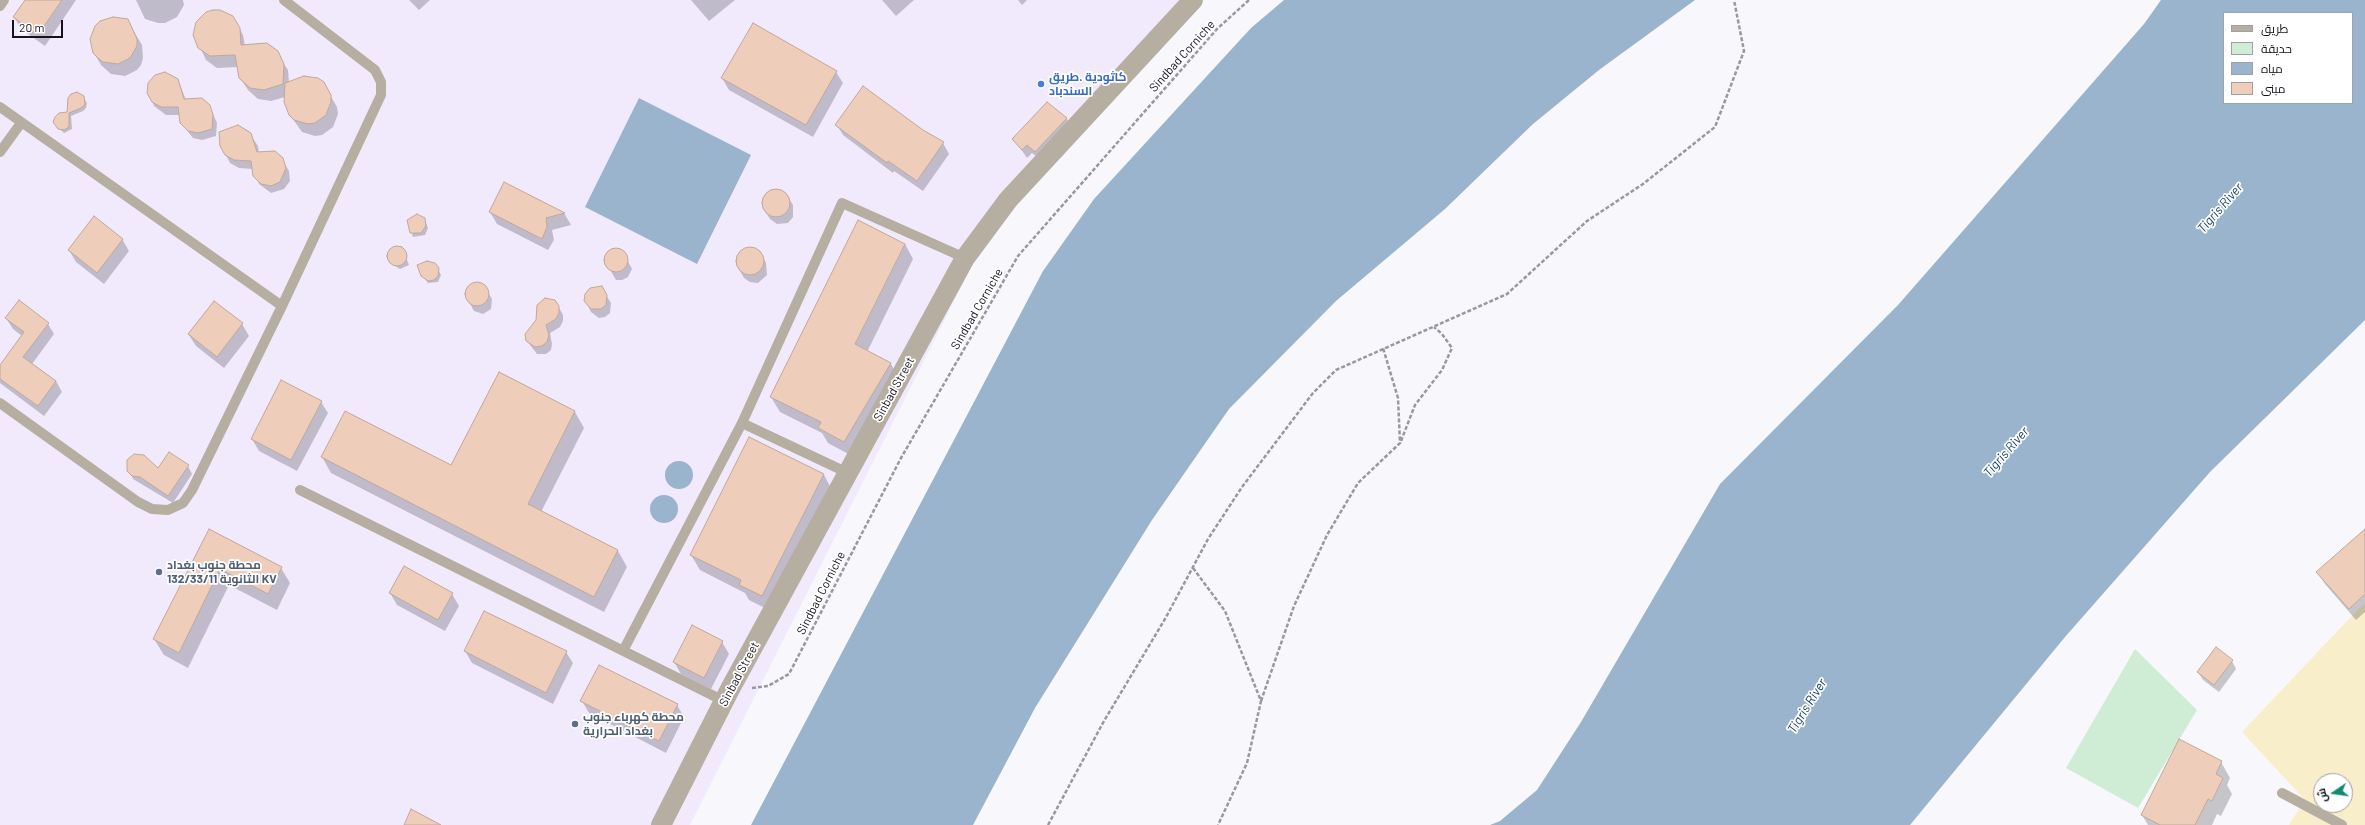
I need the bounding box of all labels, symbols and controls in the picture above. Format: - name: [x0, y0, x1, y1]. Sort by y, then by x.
- scale bar: [14, 12, 65, 38]
- legend: [2223, 12, 2353, 104]
- street label: Sindbad Corniche: [1146, 17, 1218, 95]
- text: 20 m: [19, 20, 45, 34]
- text: طريق: [2261, 21, 2288, 35]
- text: حديقة: [2261, 41, 2292, 55]
- text: مياه: [2261, 61, 2283, 75]
- place label: كاثودية .طريق السندباد: [1049, 70, 1127, 98]
- marker: كاثودية .طريق السندباد: [1036, 79, 1046, 89]
- text: مبنى: [2261, 81, 2286, 95]
- water label: Tigris River: [2194, 180, 2246, 236]
- street label: Sindbad Corniche: [948, 266, 1006, 352]
- street label: Sinbad Street: [871, 354, 917, 424]
- water label: Tigris River: [1980, 424, 2032, 480]
- street label: Sindbad Corniche: [794, 549, 848, 637]
- place label: محطة جنوب بغداد الثانوية 132/33/11 KV: [167, 558, 277, 586]
- marker: محطة جنوب بغداد الثانوية 132/33/11 KV: [154, 567, 164, 577]
- street label: Sinbad Street: [716, 639, 762, 709]
- water label: Tigris River: [1784, 676, 1830, 736]
- place label: محطة كهرباء جنوب بغداد الحرارية: [583, 710, 684, 738]
- marker: محطة كهرباء جنوب بغداد الحرارية: [570, 719, 580, 729]
- north arrow: [2313, 773, 2353, 813]
- text: ش: [2314, 787, 2330, 804]

